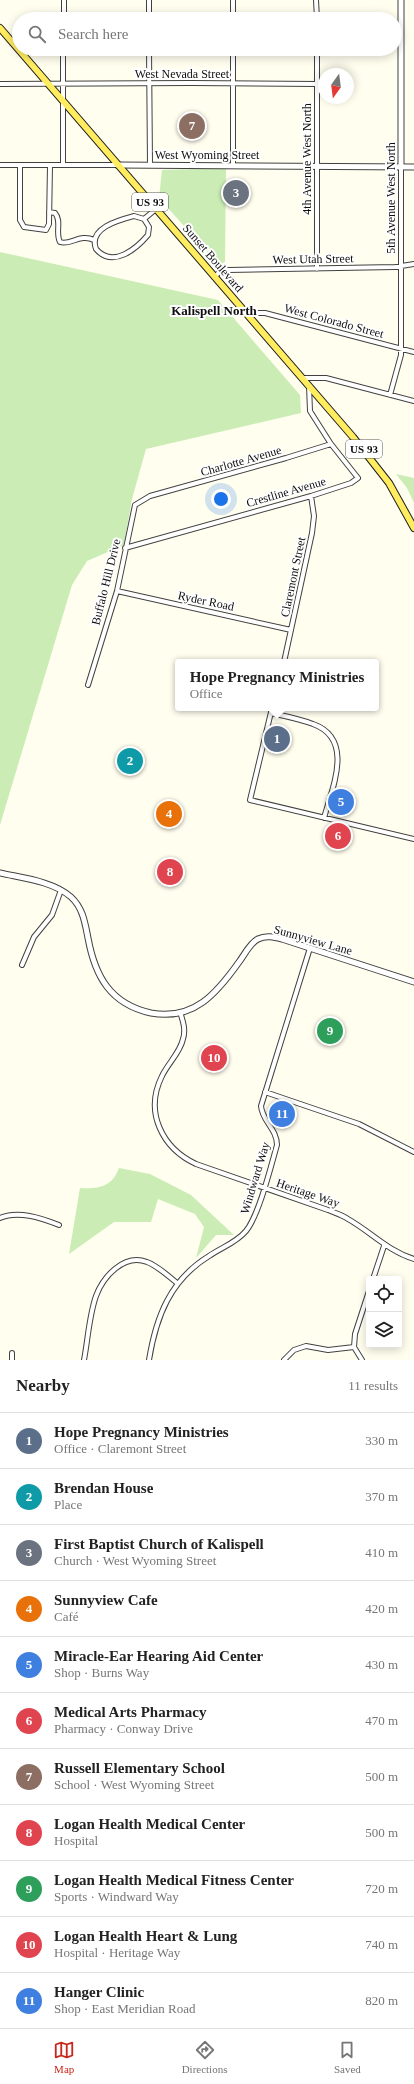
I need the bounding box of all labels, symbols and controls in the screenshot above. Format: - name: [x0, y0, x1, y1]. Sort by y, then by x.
- search box: [12, 12, 402, 56]
- icon: search: [26, 23, 48, 45]
- text: Search here: [58, 26, 128, 42]
- street label: West Nevada Street: [135, 67, 230, 81]
- north arrow: [318, 68, 354, 104]
- street label: 4th Avenue West North: [300, 103, 314, 215]
- pin: 7: [179, 111, 205, 141]
- street label: 5th Avenue West North: [384, 142, 398, 254]
- street label: West Wyoming Street: [155, 148, 260, 162]
- pin: 3: [223, 178, 249, 208]
- road number: US 93: [132, 193, 168, 211]
- street label: Sunset Boulevard: [180, 221, 246, 295]
- street label: West Utah Street: [272, 251, 354, 267]
- street label: West Colorado Street: [283, 301, 386, 341]
- district label: Kalispell North: [171, 303, 258, 318]
- road number: US 93: [346, 440, 382, 458]
- street label: Charlotte Avenue: [199, 443, 283, 479]
- street label: Crestline Avenue: [245, 474, 327, 510]
- your location: [211, 489, 231, 509]
- street label: Claremont Street: [278, 535, 308, 618]
- street label: Buffalo Hill Drive: [89, 537, 123, 627]
- street label: Ryder Road: [177, 588, 235, 614]
- popup: [175, 659, 379, 711]
- text: Hope Pregnancy Ministries: [190, 669, 364, 685]
- text: Office: [190, 686, 223, 701]
- pin: 1: [264, 724, 290, 754]
- pin: 2: [117, 746, 143, 776]
- pin: 5: [328, 787, 354, 817]
- pin: 4: [156, 799, 182, 829]
- pin: 6: [325, 821, 351, 851]
- pin: 8: [157, 857, 183, 887]
- street label: Sunnyview Lane: [272, 922, 354, 958]
- pin: 9: [317, 1016, 343, 1046]
- pin: 10: [201, 1043, 227, 1073]
- pin: 11: [269, 1099, 295, 1129]
- street label: Windward Way: [237, 1140, 273, 1216]
- street label: Heritage Way: [275, 1176, 341, 1210]
- map controls: [366, 1276, 402, 1348]
- button: locate: [366, 1276, 402, 1312]
- button: layers: [366, 1312, 402, 1348]
- text: Nearby: [16, 1376, 70, 1395]
- text: 11 results: [348, 1378, 398, 1393]
- text: Hope Pregnancy Ministries: [54, 1424, 229, 1440]
- text: 1: [26, 1433, 32, 1448]
- text: 330 m: [365, 1433, 398, 1448]
- text: Office · Claremont Street: [54, 1441, 186, 1456]
- text: Brendan House: [54, 1480, 153, 1496]
- text: 2: [26, 1489, 32, 1504]
- text: 370 m: [365, 1489, 398, 1504]
- text: Place: [54, 1497, 82, 1512]
- text: First Baptist Church of Kalispell: [54, 1536, 264, 1552]
- text: 3: [26, 1545, 32, 1560]
- text: 410 m: [365, 1545, 398, 1560]
- text: Church · West Wyoming Street: [54, 1553, 216, 1568]
- text: Sunnyview Cafe: [54, 1592, 158, 1608]
- text: 4: [26, 1601, 32, 1616]
- text: 420 m: [365, 1601, 398, 1616]
- text: Café: [54, 1609, 79, 1624]
- text: Miracle-Ear Hearing Aid Center: [54, 1648, 263, 1664]
- text: 5: [26, 1657, 32, 1672]
- text: 430 m: [365, 1657, 398, 1672]
- text: Shop · Burns Way: [54, 1665, 149, 1680]
- text: Medical Arts Pharmacy: [54, 1704, 206, 1720]
- text: 6: [26, 1713, 32, 1728]
- text: 470 m: [365, 1713, 398, 1728]
- text: Pharmacy · Conway Drive: [54, 1721, 193, 1736]
- text: Russell Elementary School: [54, 1760, 225, 1776]
- text: 7: [26, 1769, 32, 1784]
- text: 500 m: [365, 1769, 398, 1784]
- text: School · West Wyoming Street: [54, 1777, 214, 1792]
- text: Logan Health Medical Center: [54, 1816, 245, 1832]
- text: 8: [26, 1825, 32, 1840]
- text: 500 m: [365, 1825, 398, 1840]
- text: Hospital: [54, 1833, 98, 1848]
- text: Logan Health Medical Fitness Center: [54, 1872, 294, 1888]
- text: 9: [26, 1881, 32, 1896]
- text: 720 m: [365, 1881, 398, 1896]
- text: Sports · Windward Way: [54, 1889, 179, 1904]
- text: Logan Health Heart & Lung: [54, 1928, 237, 1944]
- text: 10: [23, 1937, 36, 1952]
- text: 740 m: [365, 1937, 398, 1952]
- text: Hospital · Heritage Way: [54, 1945, 180, 1960]
- text: Hanger Clinic: [54, 1984, 144, 2000]
- text: 11: [23, 1993, 35, 2008]
- text: 820 m: [365, 1993, 398, 2008]
- text: Shop · East Meridian Road: [54, 2001, 196, 2016]
- tab: Map: [53, 2039, 75, 2075]
- tab: Directions: [182, 2039, 227, 2075]
- tab: Saved: [334, 2039, 361, 2075]

